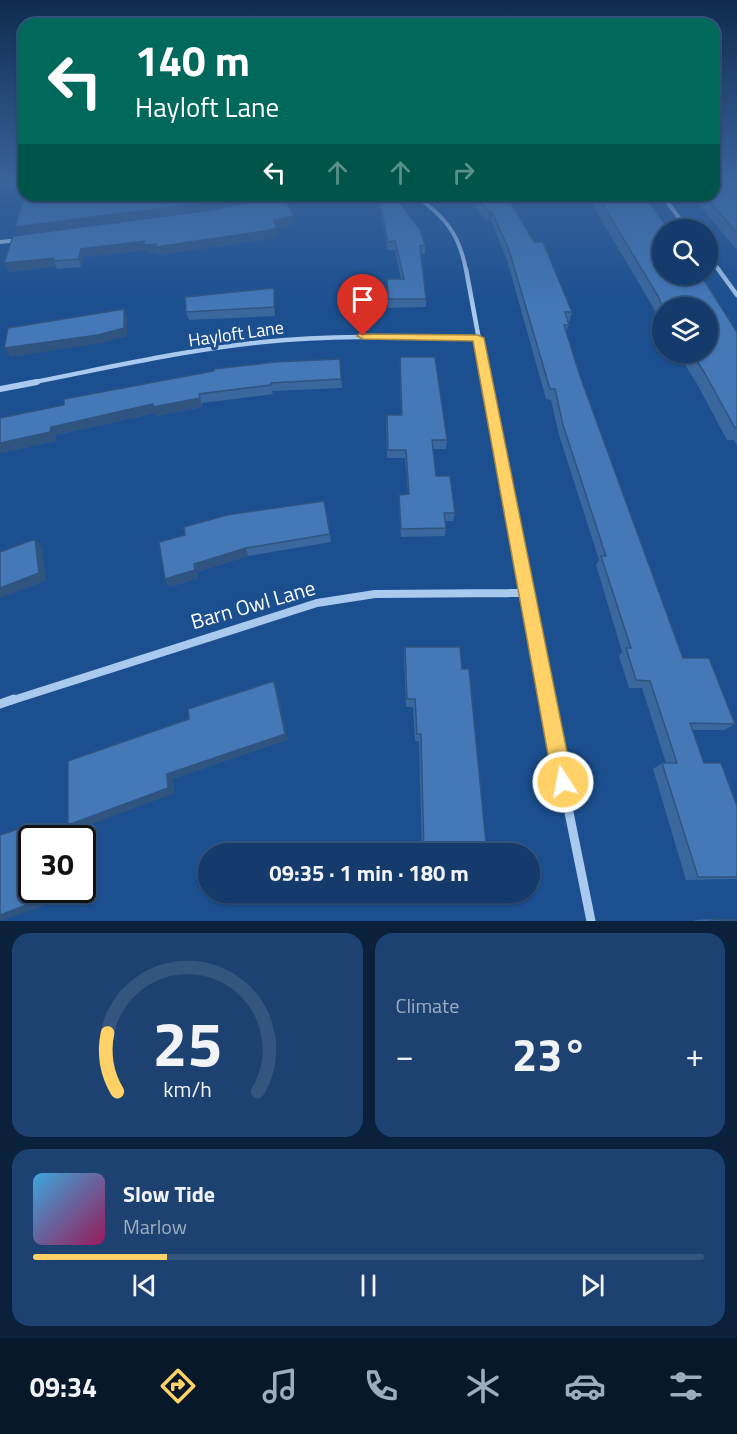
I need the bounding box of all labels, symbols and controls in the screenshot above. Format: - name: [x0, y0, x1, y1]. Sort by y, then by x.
- text: 140 m: [135, 28, 250, 92]
- icon: left: [36, 42, 114, 120]
- text: Hayloft Lane: [135, 86, 279, 127]
- icon: left: [258, 156, 291, 189]
- icon: ahead: [321, 156, 354, 189]
- icon: ahead: [384, 156, 417, 189]
- icon: right: [447, 156, 480, 189]
- map controls: [652, 219, 718, 363]
- button: search: [652, 219, 718, 285]
- pin: [337, 274, 388, 336]
- icon: arrive: [346, 283, 379, 316]
- button: layers: [652, 297, 718, 363]
- street label: Hayloft Lane: [186, 313, 285, 354]
- street label: Barn Owl Lane: [187, 571, 319, 637]
- position arrow: [531, 750, 595, 814]
- speed limit sign: 30: [18, 825, 96, 903]
- text: 09:35 · 1 min · 180 m: [269, 856, 469, 890]
- text: Climate: [396, 990, 459, 1021]
- text: 25: [152, 995, 222, 1090]
- text: 23°: [512, 1020, 588, 1088]
- text: −: [396, 1030, 414, 1080]
- text: +: [686, 1030, 704, 1080]
- text: km/h: [163, 1073, 212, 1105]
- text: Slow Tide: [123, 1177, 215, 1211]
- text: Marlow: [123, 1211, 187, 1242]
- icon: previous: [128, 1269, 161, 1302]
- icon: pause: [352, 1269, 385, 1302]
- icon: next: [576, 1269, 609, 1302]
- icon: directions: [157, 1365, 199, 1407]
- icon: music: [259, 1365, 301, 1407]
- icon: phone: [360, 1365, 402, 1407]
- icon: climate: [462, 1365, 504, 1407]
- icon: car: [564, 1365, 606, 1407]
- icon: filters: [665, 1365, 707, 1407]
- text: 09:34: [30, 1366, 97, 1407]

